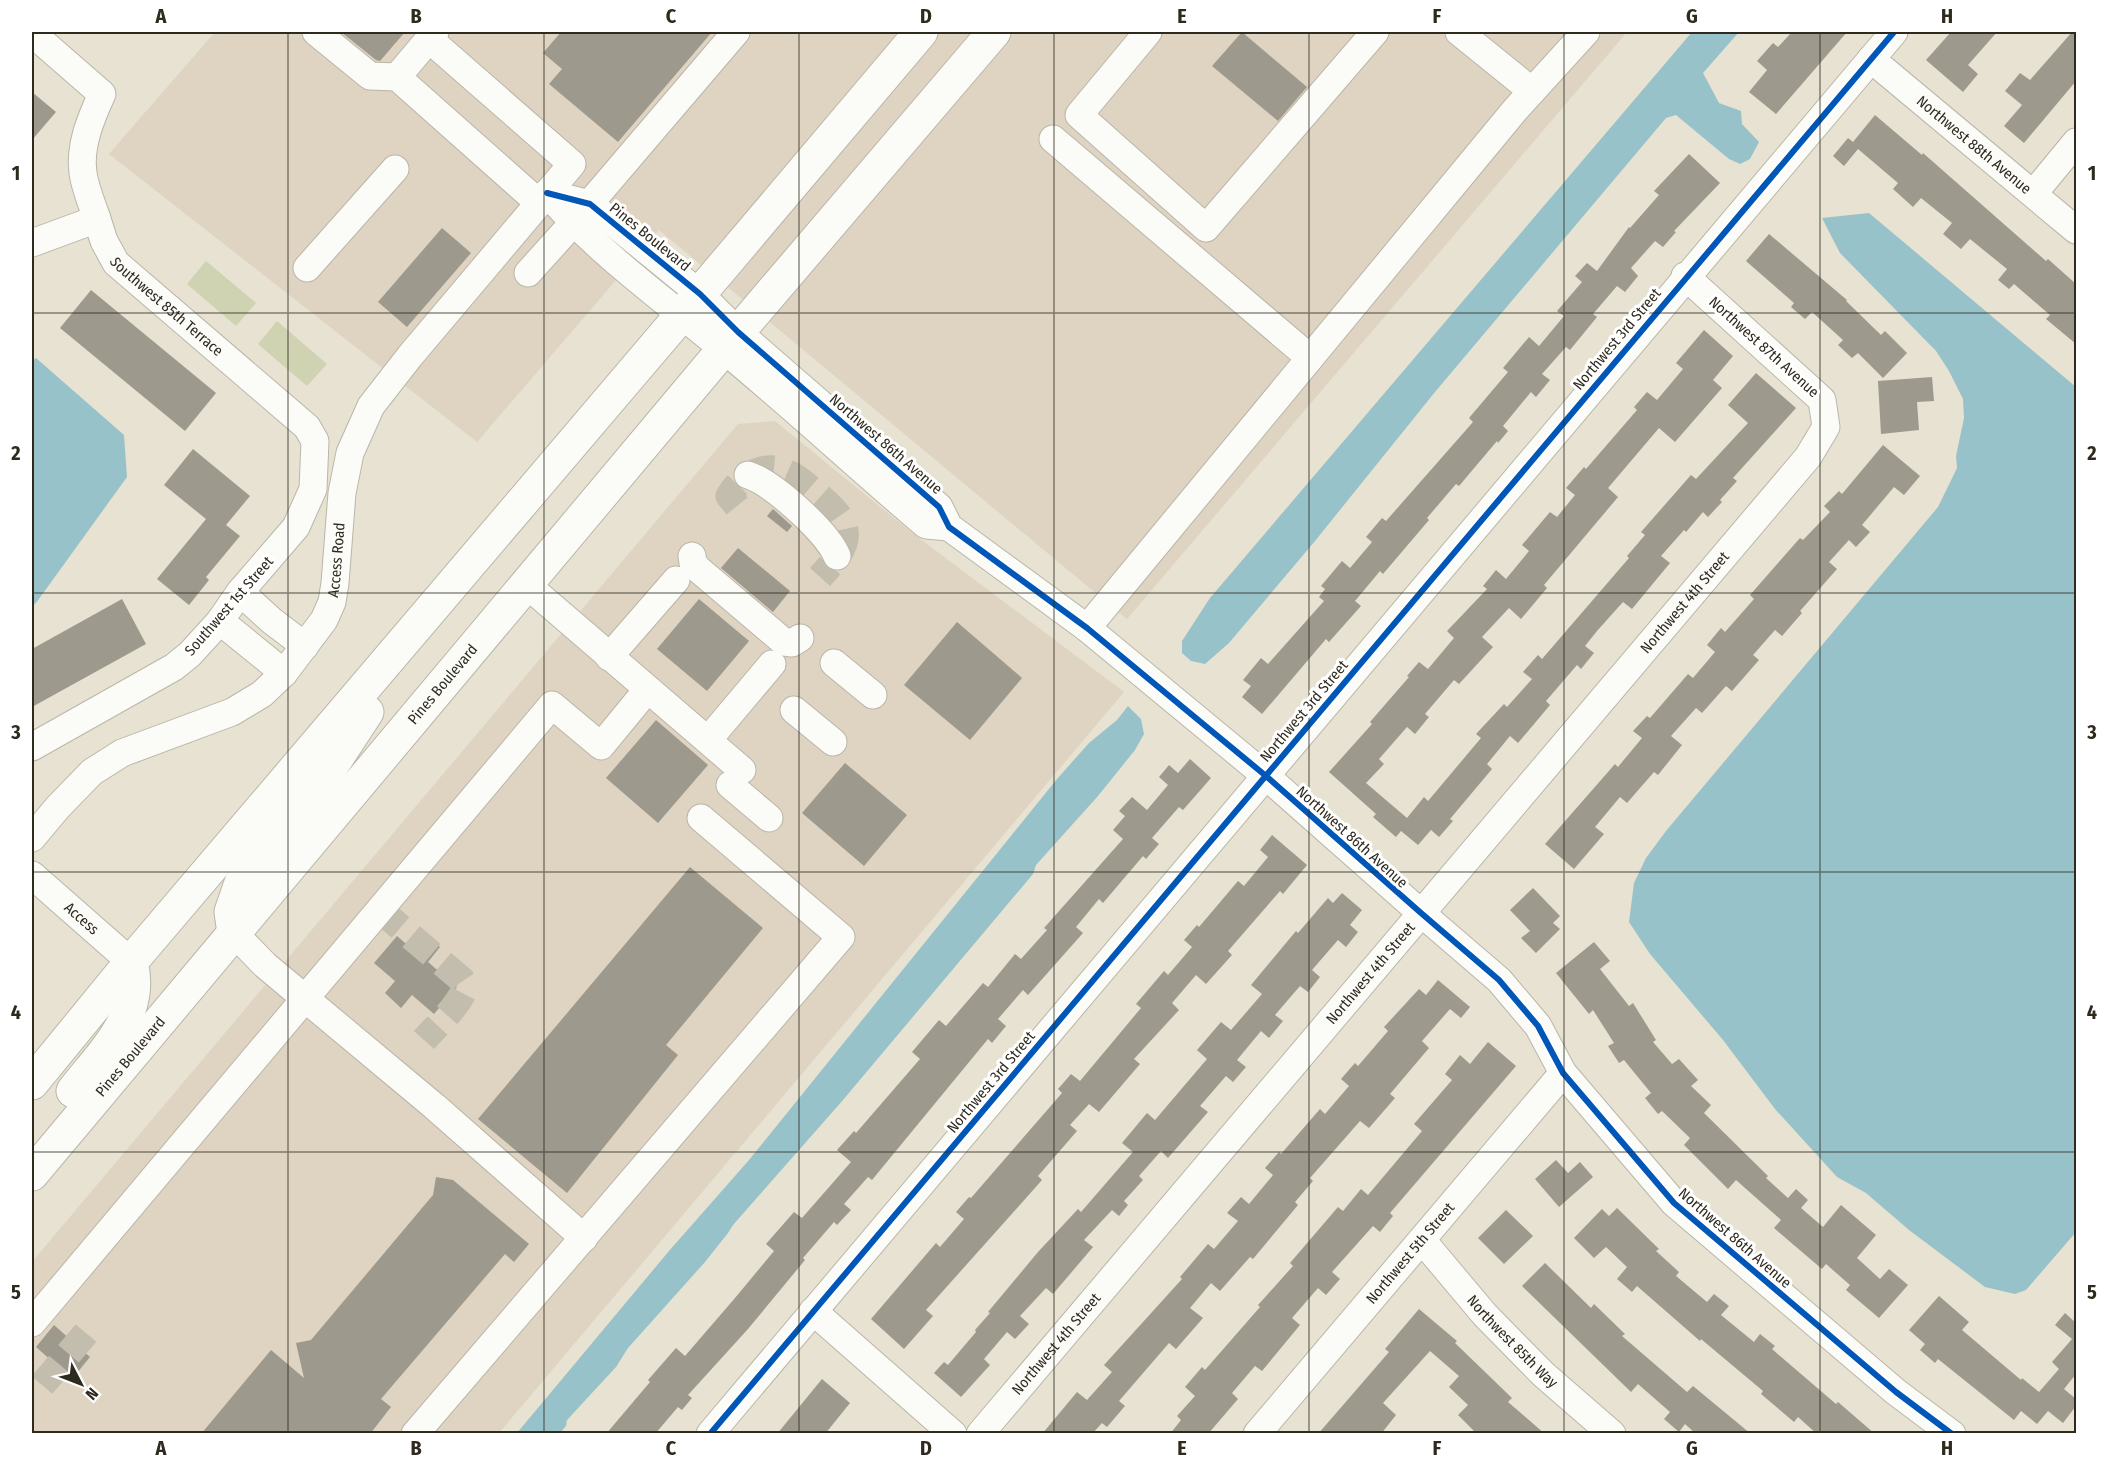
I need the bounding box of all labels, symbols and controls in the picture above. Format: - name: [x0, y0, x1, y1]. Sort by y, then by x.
- text: A: [155, 4, 168, 28]
- text: B: [410, 4, 422, 28]
- text: C: [666, 4, 677, 28]
- text: D: [920, 4, 932, 28]
- text: E: [1177, 4, 1187, 28]
- text: F: [1433, 4, 1442, 28]
- text: G: [1686, 4, 1698, 28]
- text: H: [1941, 4, 1953, 28]
- street label: Northwest 88th Avenue: [1913, 92, 2035, 198]
- text: 1: [12, 161, 20, 185]
- text: 1: [2088, 161, 2096, 185]
- street label: Pines Boulevard: [606, 199, 694, 275]
- street label: Southwest 85th Terrace: [106, 254, 227, 360]
- street label: Northwest 3rd Street: [1569, 284, 1665, 393]
- street label: Northwest 87th Avenue: [1705, 293, 1823, 401]
- street label: Northwest 86th Avenue: [826, 390, 946, 498]
- text: 2: [10, 441, 21, 465]
- text: 2: [2086, 441, 2097, 465]
- street label: Access Road: [324, 522, 349, 599]
- street label: Northwest 4th Street: [1637, 548, 1733, 657]
- street label: Southwest 1st Street: [181, 553, 277, 659]
- street label: Pines Boulevard: [404, 641, 481, 728]
- street label: Northwest 3rd Street: [1256, 656, 1352, 765]
- text: 3: [10, 720, 21, 744]
- text: 3: [2086, 720, 2097, 744]
- street label: Northwest 86th Avenue: [1293, 782, 1411, 892]
- street label: Access: [61, 899, 103, 939]
- street label: Northwest 4th Street: [1322, 919, 1419, 1028]
- text: 4: [11, 1000, 21, 1024]
- text: 4: [2087, 1000, 2097, 1024]
- street label: Pines Boulevard: [92, 1013, 169, 1100]
- street label: Northwest 3rd Street: [943, 1027, 1039, 1136]
- street label: Northwest 86th Avenue: [1675, 1184, 1795, 1292]
- street label: Northwest 5th Street: [1362, 1199, 1458, 1308]
- text: 5: [11, 1280, 21, 1304]
- text: 5: [2087, 1280, 2097, 1304]
- street label: Northwest 4th Street: [1008, 1289, 1105, 1399]
- street label: Northwest 85th Way: [1463, 1291, 1562, 1392]
- north arrow: [51, 1354, 111, 1414]
- text: N: [82, 1384, 102, 1404]
- text: A: [155, 1436, 168, 1460]
- text: B: [410, 1436, 422, 1460]
- text: C: [666, 1436, 677, 1460]
- text: D: [920, 1436, 932, 1460]
- text: E: [1177, 1436, 1187, 1460]
- text: F: [1433, 1436, 1442, 1460]
- text: G: [1686, 1436, 1698, 1460]
- text: H: [1941, 1436, 1953, 1460]

